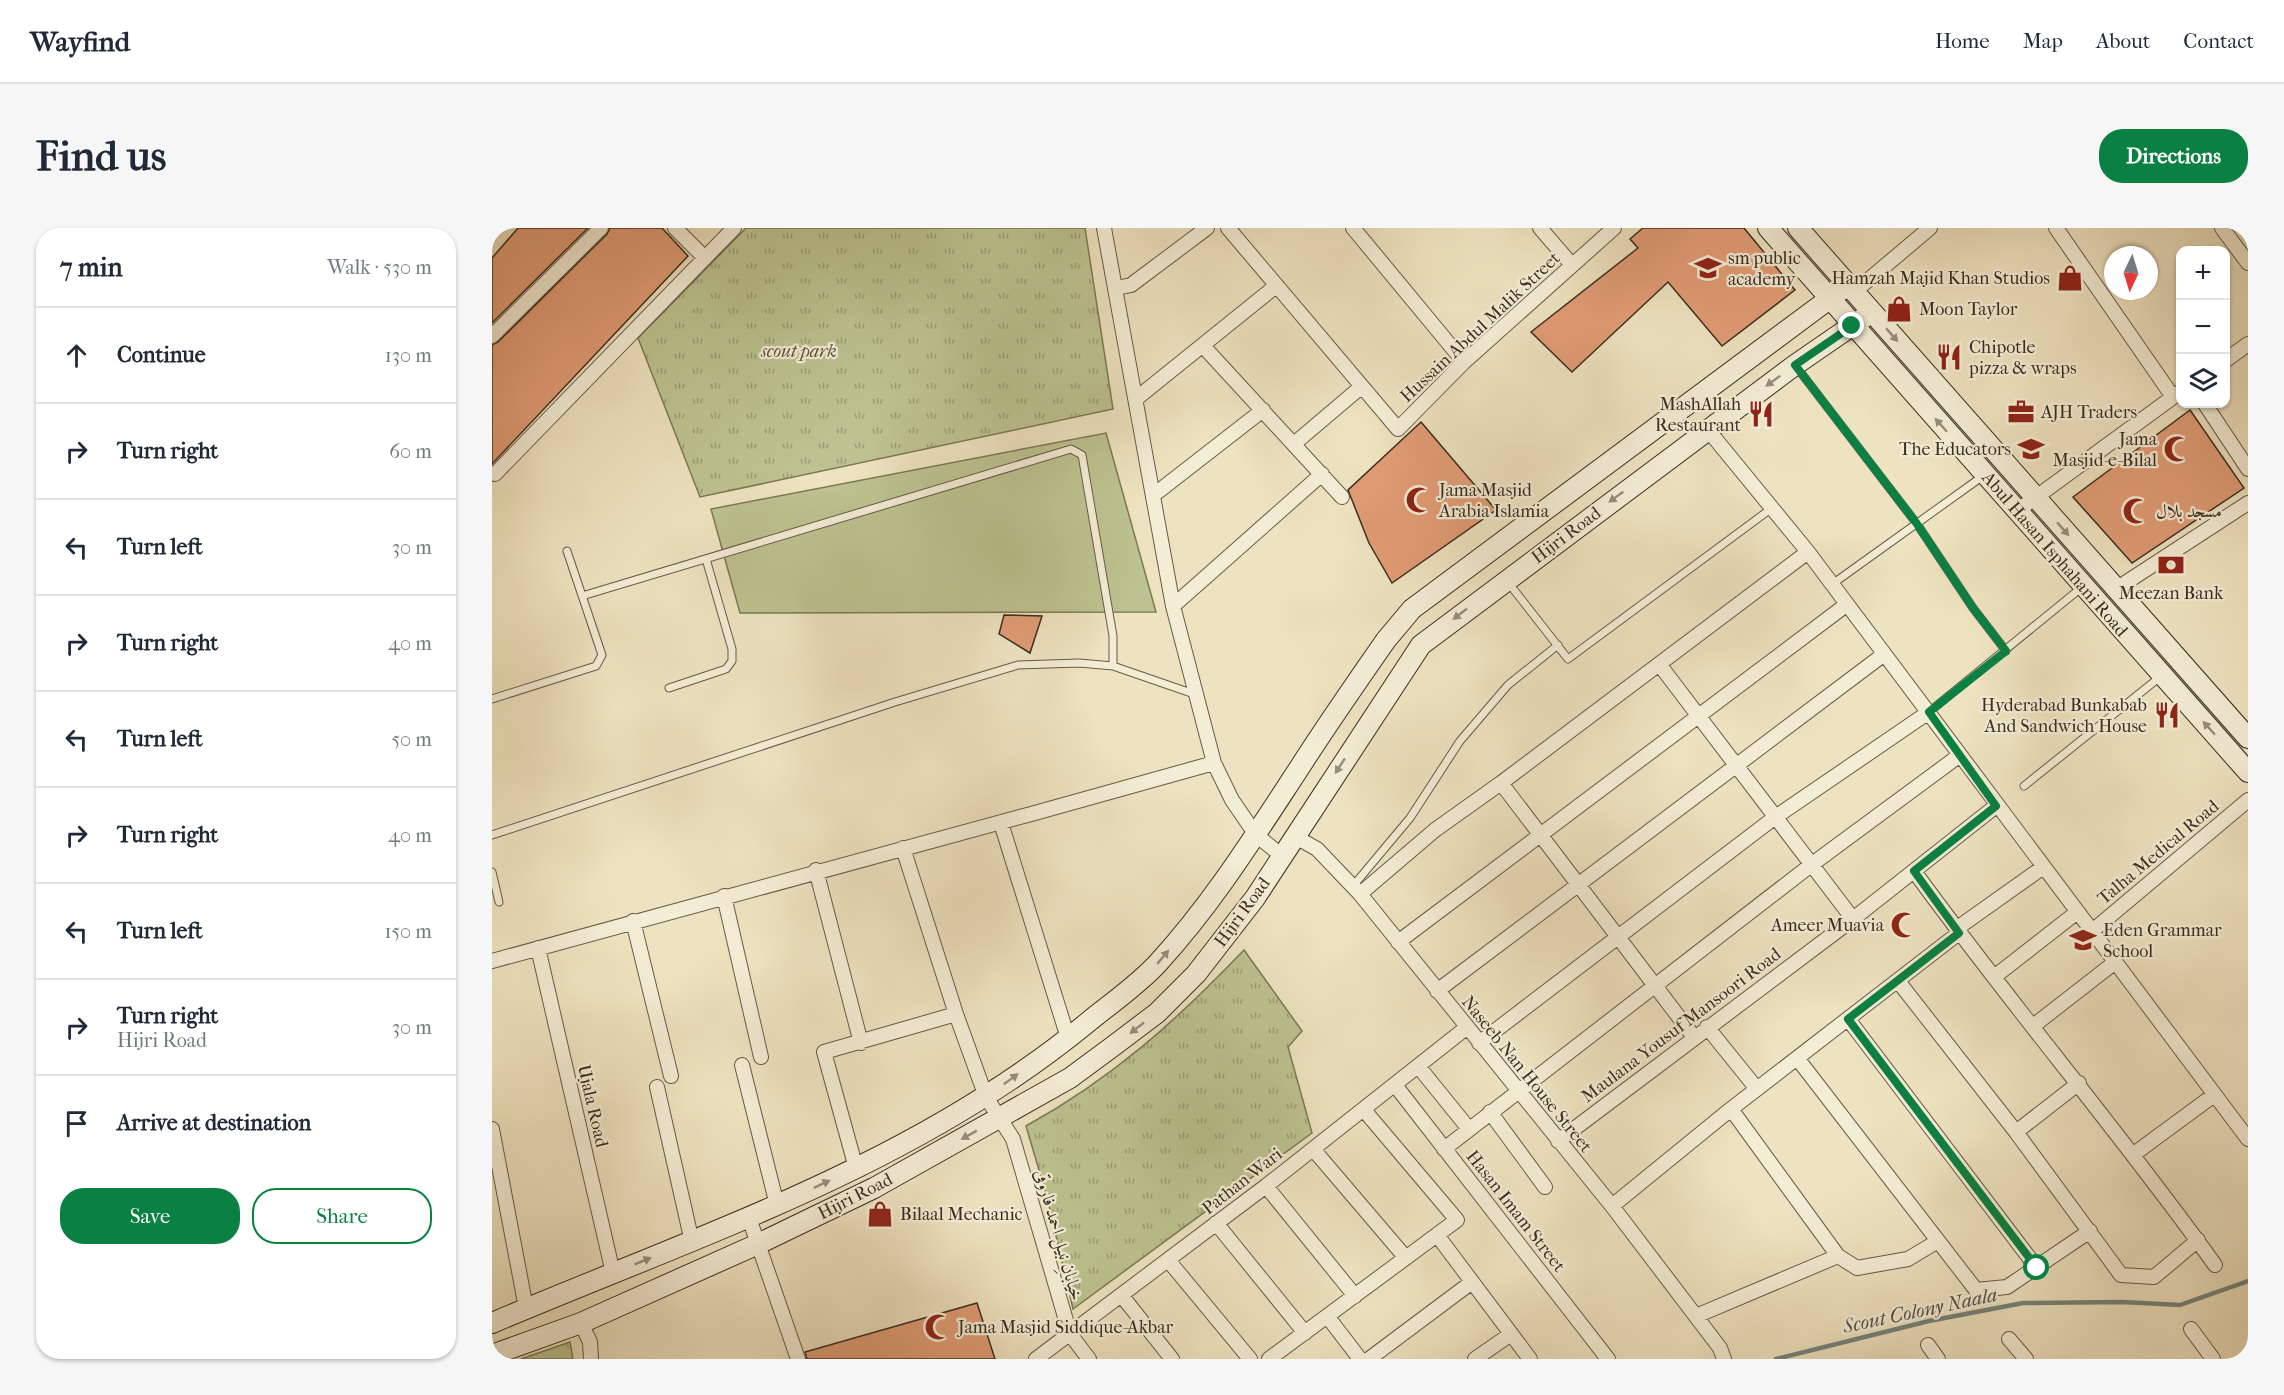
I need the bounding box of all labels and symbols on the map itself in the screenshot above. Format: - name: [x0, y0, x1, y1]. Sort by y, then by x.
- north arrow: [2104, 246, 2158, 300]
- street label: Hussain Abdul Malik Street: [1396, 247, 1565, 407]
- place label: sm public academy: [1728, 248, 1801, 290]
- school or university icon: sm public academy: [1693, 253, 1723, 283]
- shop icon: Hamzah Majid Khan Studios: [2055, 263, 2085, 293]
- place label: Hamzah Majid Khan Studios: [1832, 268, 2050, 289]
- shop icon: Moon Taylor: [1884, 294, 1914, 324]
- place label: Moon Taylor: [1919, 299, 2018, 320]
- route end: [1838, 312, 1864, 338]
- one-way arrow: [1885, 327, 1898, 342]
- place label: Chipotle pizza & wraps: [1968, 337, 2077, 379]
- park label: scout park: [760, 341, 837, 362]
- restaurant icon: Chipotle pizza & wraps: [1934, 342, 1964, 372]
- one-way arrow: [1765, 375, 1780, 387]
- place label: MashAllah Restaurant: [1655, 394, 1742, 436]
- office icon: AJH Traders: [2006, 397, 2036, 427]
- restaurant icon: MashAllah Restaurant: [1746, 399, 1776, 429]
- place label: AJH Traders: [2040, 402, 2137, 423]
- one-way arrow: [1935, 418, 1948, 433]
- place label: Jama Masjid-e-Bilal: [2052, 429, 2158, 471]
- school or university icon: The Educators: [2016, 434, 2046, 464]
- mosque icon: Jama Masjid-e-Bilal: [2162, 434, 2192, 464]
- place label: The Educators: [1899, 439, 2011, 460]
- street label: Abul Hasan Isphahani Road: [1977, 467, 2132, 641]
- place label: Jama Masjid Arabia Islamia: [1437, 480, 1550, 522]
- mosque icon: Jama Masjid Arabia Islamia: [1404, 485, 1434, 515]
- one-way arrow: [1608, 491, 1623, 503]
- mosque icon: مسجد بلال: [2121, 496, 2151, 526]
- place label: مسجد بلال: [2156, 501, 2222, 522]
- street label: Hijri Road: [1528, 503, 1605, 568]
- one-way arrow: [2056, 521, 2069, 537]
- bank icon: Meezan Bank: [2156, 550, 2186, 580]
- place label: Meezan Bank: [2119, 583, 2224, 604]
- one-way arrow: [1452, 608, 1468, 621]
- place label: Hyderabad Bunkabab And Sandwich House: [1981, 695, 2147, 737]
- restaurant icon: Hyderabad Bunkabab And Sandwich House: [2152, 700, 2182, 730]
- one-way arrow: [2203, 721, 2216, 736]
- one-way arrow: [1335, 758, 1346, 774]
- street label: Talha Medical Road: [2094, 796, 2223, 909]
- street label: Hijri Road: [1210, 873, 1275, 951]
- mosque icon: Ameer Muavia: [1889, 910, 1919, 940]
- place label: Ameer Muavia: [1770, 915, 1885, 936]
- place label: Eden Grammar School: [2103, 920, 2222, 962]
- school or university icon: Eden Grammar School: [2068, 925, 2098, 955]
- street label: Maulana Yousuf Mansoori Road: [1577, 943, 1785, 1107]
- one-way arrow: [1156, 949, 1169, 965]
- street label: Naseeb Nan House Street: [1457, 992, 1597, 1157]
- one-way arrow: [1129, 1022, 1145, 1034]
- street label: Ujala Road: [573, 1063, 612, 1150]
- one-way arrow: [1004, 1074, 1019, 1086]
- one-way arrow: [960, 1130, 977, 1140]
- street label: Pathan Wari: [1198, 1143, 1287, 1219]
- street label: Hasan Imam Street: [1462, 1146, 1570, 1277]
- street label: خیابانِ نبیل احمد فاروقی: [1026, 1167, 1087, 1304]
- street label: Hijri Road: [814, 1169, 896, 1224]
- one-way arrow: [814, 1179, 831, 1188]
- shop icon: Bilaal Mechanic: [865, 1199, 895, 1229]
- place label: Bilaal Mechanic: [900, 1204, 1023, 1225]
- route start: [2023, 1254, 2049, 1280]
- one-way arrow: [635, 1256, 653, 1266]
- water label: Scout Colony Naala: [1840, 1283, 1999, 1338]
- mosque icon: Jama Masjid Siddique-Akbar: [923, 1312, 953, 1342]
- place label: Jama Masjid Siddique-Akbar: [956, 1317, 1174, 1338]

